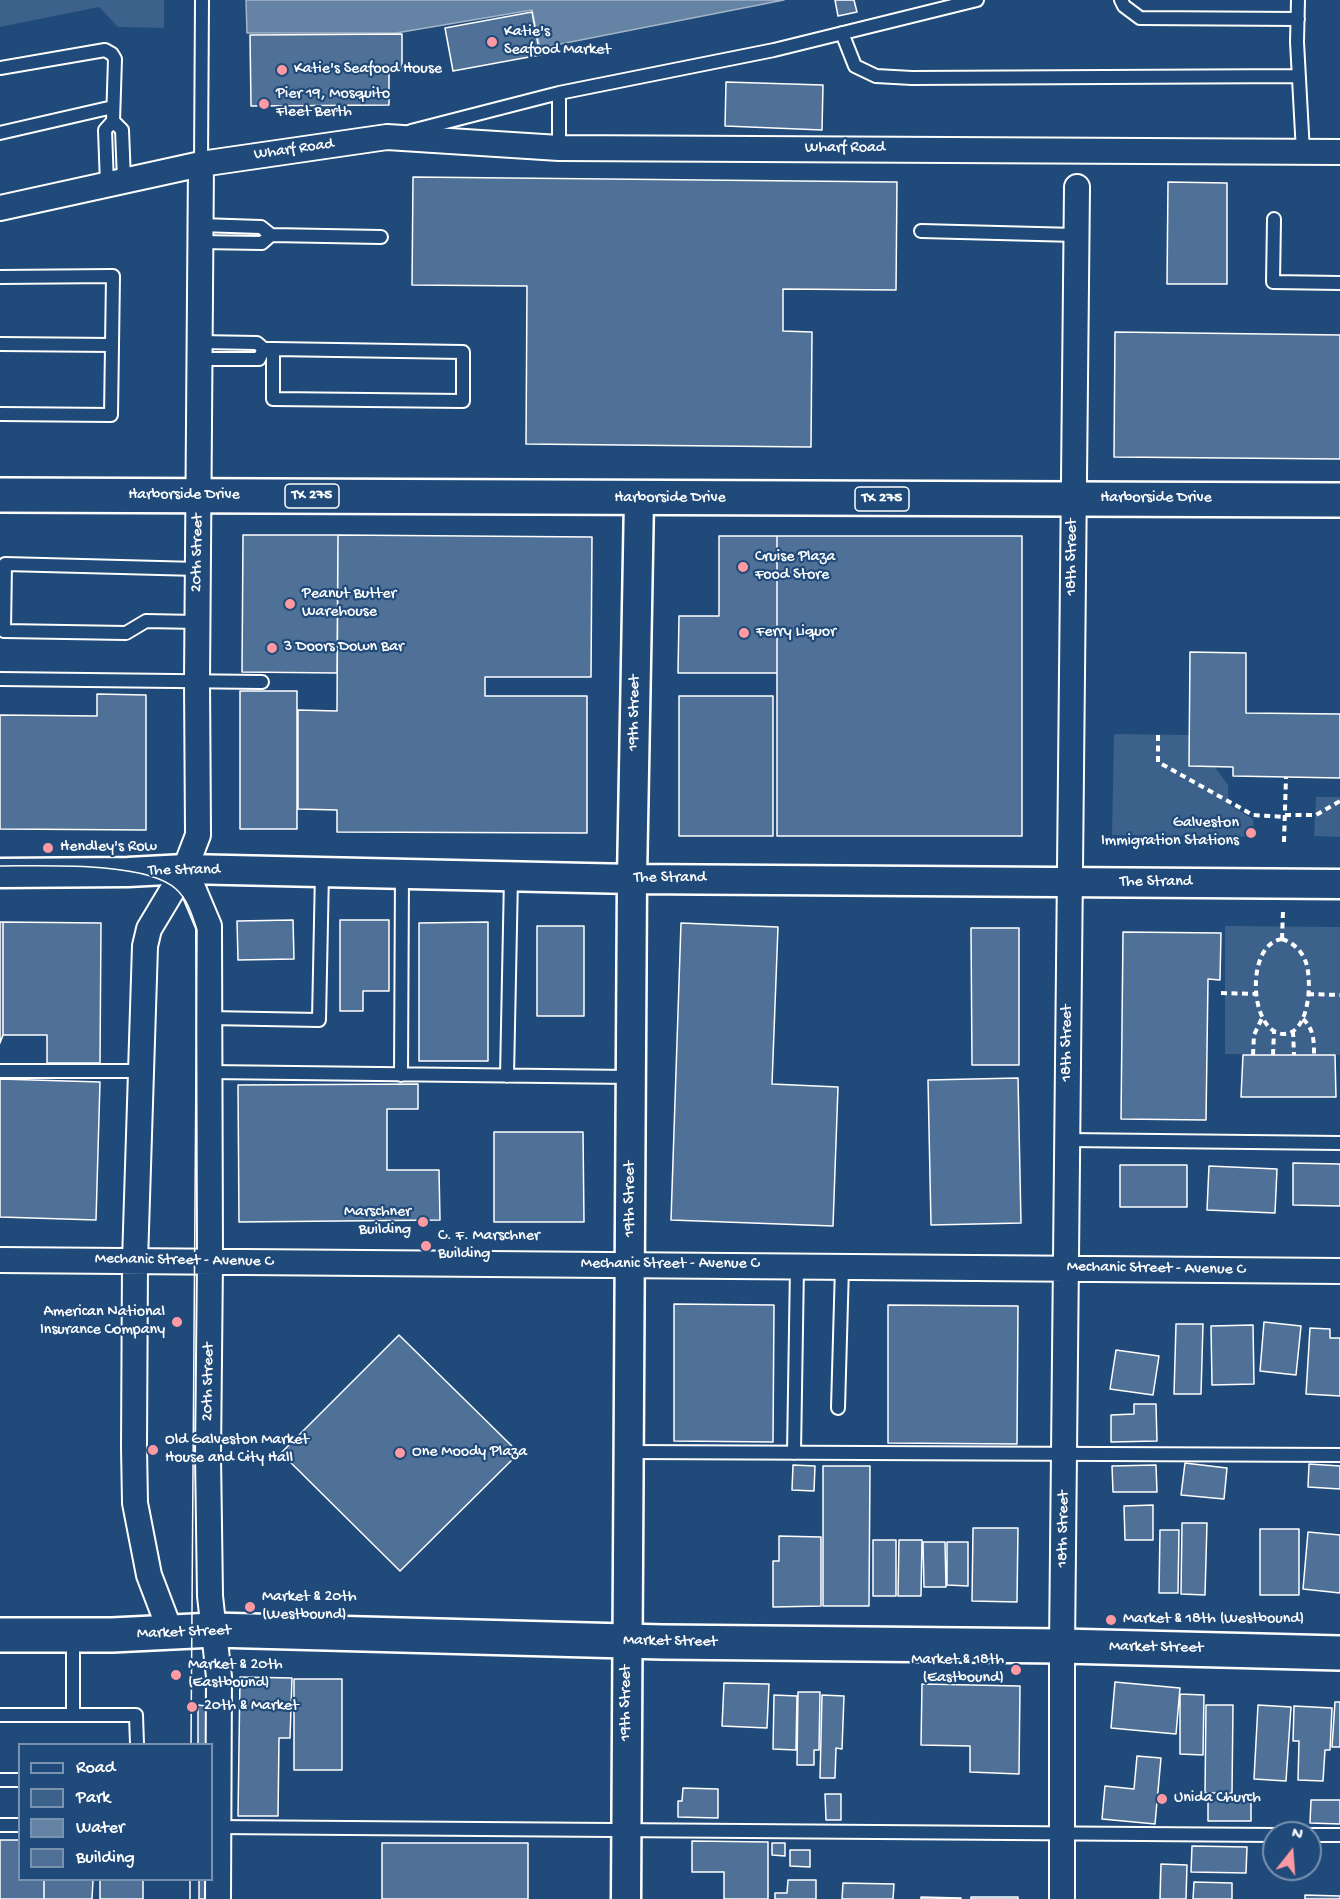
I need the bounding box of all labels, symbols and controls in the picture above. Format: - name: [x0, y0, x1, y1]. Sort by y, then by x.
- place label: Katie's Seafood Market: [504, 23, 611, 61]
- marker: Katie's Seafood Market: [485, 35, 499, 49]
- place label: Katie's Seafood House: [294, 60, 442, 80]
- marker: Katie's Seafood House: [275, 63, 289, 77]
- place label: Pier 19, Mosquito Fleet Berth: [276, 85, 390, 123]
- marker: Pier 19, Mosquito Fleet Berth: [257, 97, 271, 111]
- street label: Wharf Road: [253, 135, 335, 165]
- street label: Wharf Road: [805, 139, 885, 159]
- road number: TX 275: [285, 484, 339, 508]
- street label: Harborside Drive: [128, 486, 240, 506]
- road number: TX 275: [855, 487, 909, 511]
- street label: Harborside Drive: [614, 489, 726, 509]
- street label: Harborside Drive: [1100, 489, 1212, 509]
- street label: 20th Street: [188, 514, 208, 592]
- street label: 18th Street: [1063, 519, 1083, 595]
- place label: Cruise Plaza Food Store: [755, 548, 835, 586]
- marker: Cruise Plaza Food Store: [736, 560, 750, 574]
- place label: Peanut Butter Warehouse: [302, 585, 396, 623]
- marker: Peanut Butter Warehouse: [283, 597, 297, 611]
- place label: Ferry Liquor: [756, 623, 836, 643]
- marker: Ferry Liquor: [737, 626, 751, 640]
- place label: 3 Doors Down Bar: [284, 638, 404, 658]
- marker: 3 Doors Down Bar: [265, 641, 279, 655]
- street label: 19th Street: [625, 675, 645, 751]
- place label: Galveston Immigration Stations: [1101, 814, 1239, 852]
- marker: Galveston Immigration Stations: [1244, 826, 1258, 840]
- place label: Hendley's Row: [60, 838, 157, 858]
- marker: Hendley's Row: [41, 841, 55, 855]
- street label: The Strand: [148, 861, 220, 881]
- street label: The Strand: [634, 869, 706, 889]
- street label: The Strand: [1120, 873, 1192, 893]
- street label: 18th Street: [1058, 1005, 1078, 1081]
- street label: 19th Street: [621, 1161, 641, 1237]
- place label: Marschner Building: [344, 1203, 411, 1241]
- marker: Marschner Building: [416, 1215, 430, 1229]
- place label: C. F. Marschner Building: [438, 1227, 540, 1265]
- marker: C. F. Marschner Building: [419, 1239, 433, 1253]
- street label: Mechanic Street - Avenue C: [95, 1250, 273, 1272]
- street label: Mechanic Street - Avenue C: [581, 1255, 759, 1275]
- street label: Mechanic Street - Avenue C: [1067, 1258, 1245, 1280]
- place label: American National Insurance Company: [40, 1303, 165, 1341]
- marker: American National Insurance Company: [170, 1315, 184, 1329]
- street label: 20th Street: [199, 1343, 219, 1421]
- place label: Old Galveston Market House and City Hall: [165, 1431, 309, 1469]
- marker: Old Galveston Market House and City Hall: [146, 1443, 160, 1457]
- place label: One Moody Plaza: [412, 1443, 527, 1463]
- marker: One Moody Plaza: [393, 1446, 407, 1460]
- street label: 18th Street: [1054, 1490, 1074, 1568]
- place label: Market & 20th (Westbound): [262, 1588, 357, 1626]
- marker: Market & 20th (Westbound): [243, 1600, 257, 1614]
- place label: Market & 18th (Westbound): [1123, 1610, 1304, 1630]
- marker: Market & 18th (Westbound): [1104, 1613, 1118, 1627]
- street label: Market Street: [137, 1622, 231, 1644]
- street label: Market Street: [623, 1632, 717, 1652]
- street label: Market Street: [1109, 1638, 1203, 1658]
- place label: Market & 18th (Eastbound): [911, 1651, 1004, 1689]
- place label: Market & 20th (Eastbound): [188, 1656, 283, 1694]
- marker: Market & 18th (Eastbound): [1009, 1663, 1023, 1677]
- street label: 19th Street: [617, 1665, 637, 1741]
- marker: Market & 20th (Eastbound): [169, 1668, 183, 1682]
- place label: 20th & Market: [204, 1697, 299, 1717]
- marker: 20th & Market: [185, 1700, 199, 1714]
- legend: [18, 1743, 213, 1881]
- text: Road: [76, 1758, 115, 1779]
- text: Park: [76, 1788, 110, 1809]
- place label: Unida Church: [1174, 1789, 1261, 1809]
- marker: Unida Church: [1155, 1792, 1169, 1806]
- text: Water: [76, 1818, 124, 1839]
- north arrow: [1262, 1821, 1322, 1881]
- text: N: [1289, 1825, 1305, 1846]
- text: Building: [76, 1848, 135, 1869]

